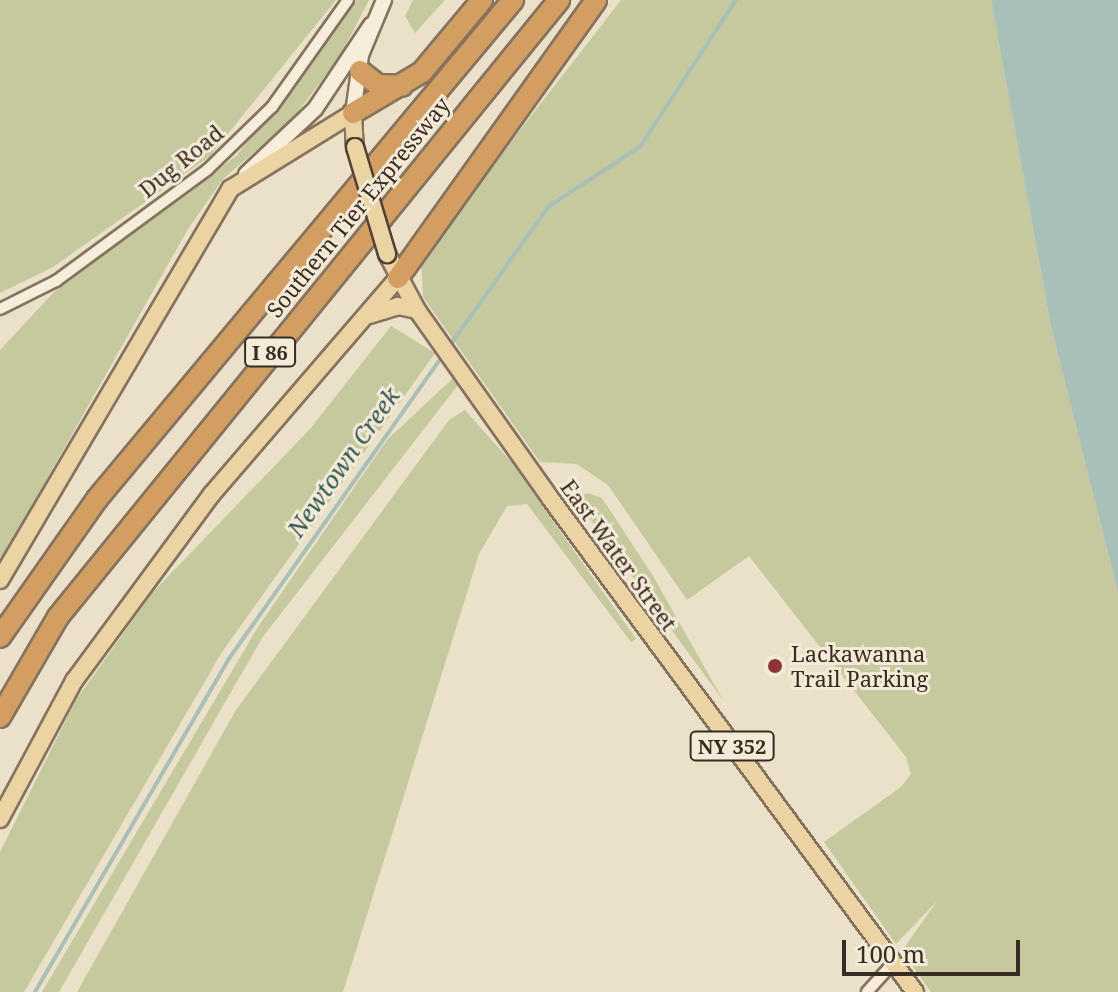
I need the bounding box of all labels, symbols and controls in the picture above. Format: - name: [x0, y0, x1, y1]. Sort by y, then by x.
- street label: Southern Tier Expressway: [261, 91, 455, 323]
- street label: Dug Road: [134, 119, 228, 203]
- road number: I 86: [244, 336, 296, 368]
- water label: Newtown Creek: [281, 382, 405, 542]
- street label: East Water Street: [555, 474, 683, 636]
- place label: Lackawanna Trail Parking: [791, 640, 928, 692]
- marker: Lackawanna Trail Parking: [766, 657, 784, 675]
- road number: NY 352: [688, 730, 776, 762]
- scale bar: [846, 924, 1024, 974]
- text: 100 m: [856, 937, 925, 970]

